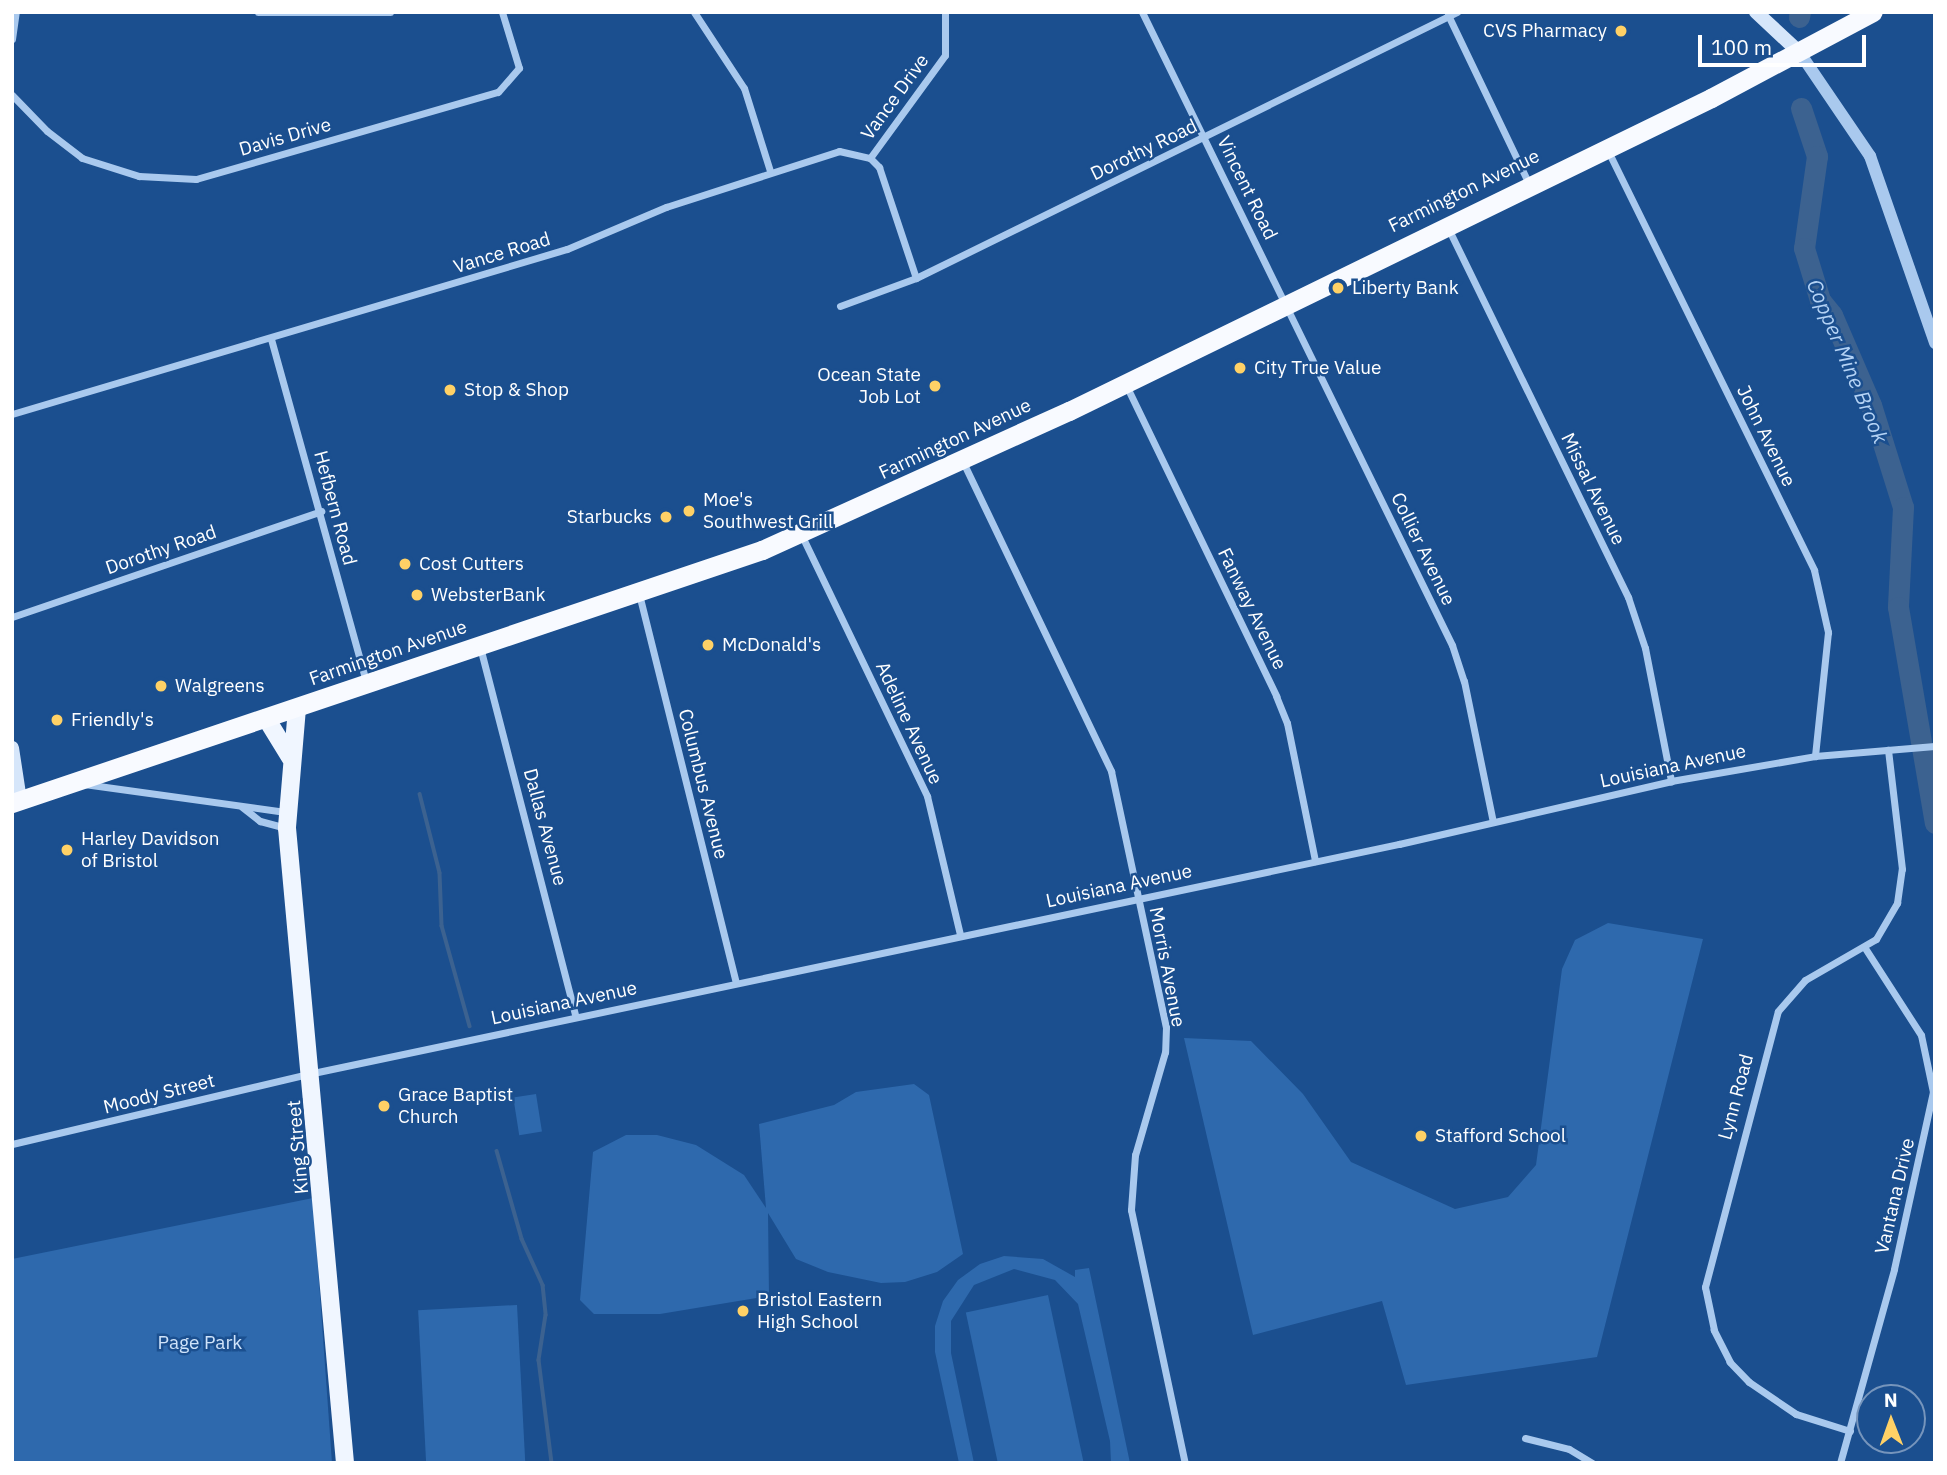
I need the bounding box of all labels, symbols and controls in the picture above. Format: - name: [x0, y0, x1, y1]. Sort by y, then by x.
- place label: CVS Pharmacy: [1483, 20, 1607, 42]
- scale bar: [1702, 21, 1870, 65]
- marker: CVS Pharmacy: [1613, 23, 1629, 39]
- text: 100 m: [1711, 33, 1772, 61]
- street label: Vance Drive: [856, 50, 934, 144]
- street label: Davis Drive: [236, 113, 334, 161]
- street label: Dorothy Road: [1087, 114, 1201, 186]
- street label: Vincent Road: [1212, 132, 1282, 244]
- street label: Farmington Avenue: [1385, 145, 1543, 237]
- street label: Vance Road: [451, 227, 553, 279]
- water label: Copper Mine Brook: [1802, 275, 1894, 447]
- place label: Liberty Bank: [1352, 277, 1459, 299]
- marker: Liberty Bank: [1330, 280, 1346, 296]
- place label: City True Value: [1254, 357, 1381, 379]
- marker: City True Value: [1232, 360, 1248, 376]
- place label: Ocean State Job Lot: [817, 364, 921, 408]
- marker: Ocean State Job Lot: [927, 378, 943, 394]
- place label: Stop & Shop: [464, 379, 569, 401]
- marker: Stop & Shop: [442, 382, 458, 398]
- street label: John Avenue: [1732, 382, 1800, 490]
- street label: Farmington Avenue: [875, 394, 1035, 484]
- street label: Missal Avenue: [1556, 429, 1630, 549]
- street label: Hefbern Road: [309, 448, 361, 568]
- place label: Moe's Southwest Grill: [703, 489, 833, 533]
- street label: Collier Avenue: [1386, 489, 1460, 609]
- marker: Moe's Southwest Grill: [681, 503, 697, 519]
- place label: Starbucks: [567, 506, 652, 528]
- marker: Starbucks: [658, 509, 674, 525]
- street label: Dorothy Road: [103, 520, 219, 580]
- street label: Fanway Avenue: [1213, 544, 1291, 674]
- place label: Cost Cutters: [419, 553, 524, 575]
- marker: Cost Cutters: [397, 556, 413, 572]
- place label: WebsterBank: [431, 584, 546, 606]
- marker: WebsterBank: [409, 587, 425, 603]
- street label: Farmington Avenue: [306, 615, 470, 691]
- place label: McDonald's: [722, 634, 821, 656]
- marker: McDonald's: [700, 637, 716, 653]
- street label: Adeline Avenue: [871, 658, 947, 788]
- place label: Walgreens: [175, 675, 265, 697]
- marker: Walgreens: [153, 678, 169, 694]
- street label: Columbus Avenue: [673, 707, 733, 861]
- place label: Friendly's: [71, 709, 154, 731]
- marker: Friendly's: [49, 712, 65, 728]
- street label: Louisiana Avenue: [1598, 739, 1748, 793]
- street label: Dallas Avenue: [518, 766, 572, 888]
- place label: Harley Davidson of Bristol: [81, 828, 220, 872]
- marker: Harley Davidson of Bristol: [59, 842, 75, 858]
- street label: Louisiana Avenue: [1044, 859, 1194, 913]
- street label: Morris Avenue: [1144, 905, 1190, 1029]
- street label: Louisiana Avenue: [489, 976, 639, 1030]
- street label: Lynn Road: [1714, 1052, 1758, 1142]
- street label: Moody Street: [101, 1069, 217, 1119]
- place label: Grace Baptist Church: [398, 1084, 513, 1128]
- marker: Grace Baptist Church: [376, 1098, 392, 1114]
- street label: King Street: [283, 1099, 313, 1195]
- place label: Stafford School: [1435, 1125, 1566, 1147]
- marker: Stafford School: [1413, 1128, 1429, 1144]
- street label: Vantana Drive: [1871, 1136, 1919, 1256]
- place label: Bristol Eastern High School: [757, 1289, 882, 1333]
- marker: Bristol Eastern High School: [735, 1303, 751, 1319]
- park label: Page Park: [158, 1332, 242, 1354]
- north arrow: [1856, 1384, 1926, 1454]
- text: N: [1884, 1388, 1898, 1412]

